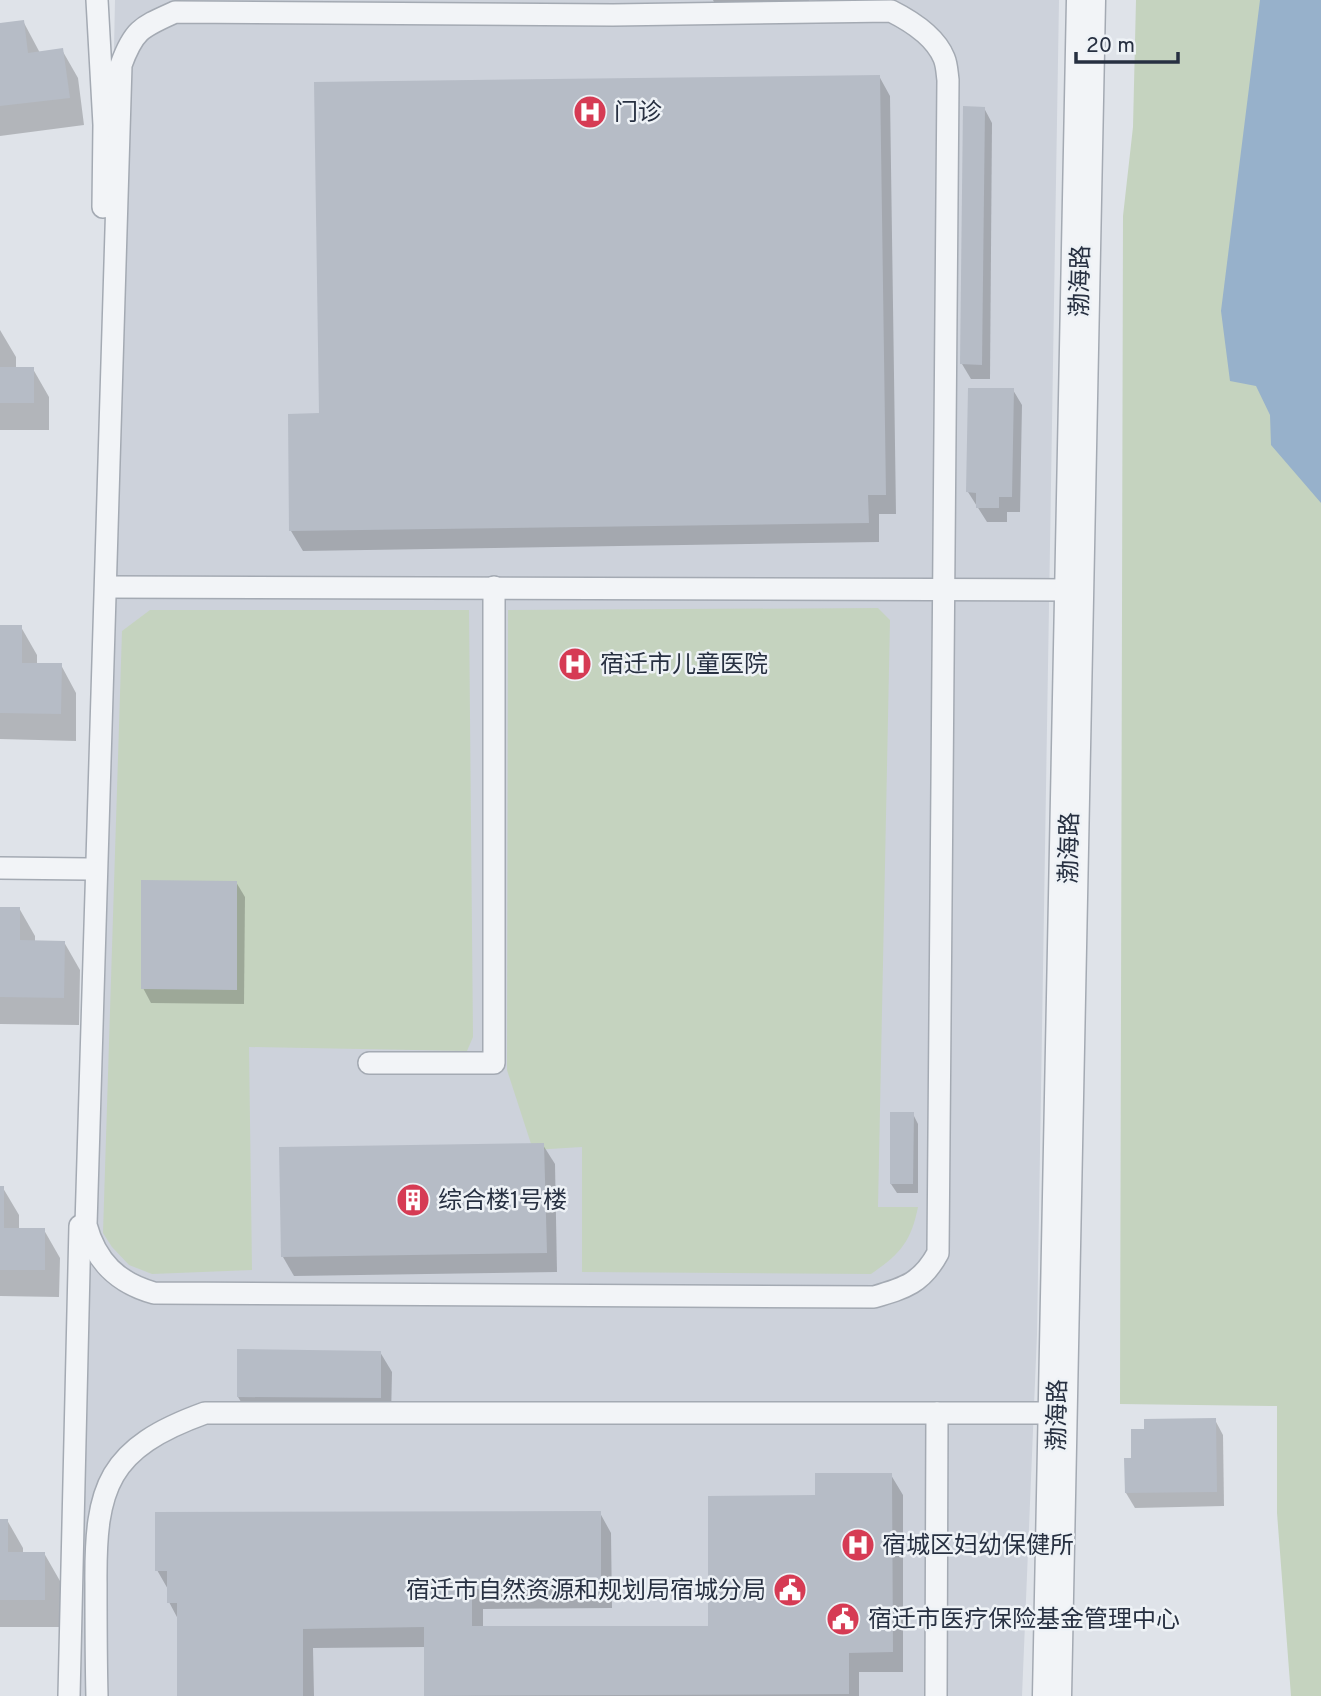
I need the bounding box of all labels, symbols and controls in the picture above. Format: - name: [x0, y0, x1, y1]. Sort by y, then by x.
- scale bar: [1076, 21, 1178, 65]
- text: 20 m: [1086, 33, 1135, 60]
- hospital icon: 门诊: [571, 93, 609, 131]
- place label: 门诊: [614, 99, 662, 129]
- street label: 渤海路: [1066, 245, 1098, 317]
- hospital icon: 宿迁市儿童医院: [556, 645, 594, 683]
- place label: 宿迁市儿童医院: [600, 651, 768, 681]
- street label: 渤海路: [1055, 812, 1087, 884]
- building icon: 综合楼1号楼: [394, 1181, 432, 1219]
- place label: 综合楼1号楼: [438, 1187, 567, 1217]
- street label: 渤海路: [1043, 1379, 1075, 1451]
- hospital icon: 宿城区妇幼保健所: [839, 1526, 877, 1564]
- place label: 宿城区妇幼保健所: [882, 1532, 1074, 1562]
- public building icon: 宿迁市自然资源和规划局宿城分局: [771, 1571, 809, 1609]
- place label: 宿迁市自然资源和规划局宿城分局: [406, 1577, 766, 1607]
- public building icon: 宿迁市医疗保险基金管理中心: [824, 1600, 862, 1638]
- place label: 宿迁市医疗保险基金管理中心: [868, 1606, 1180, 1636]

